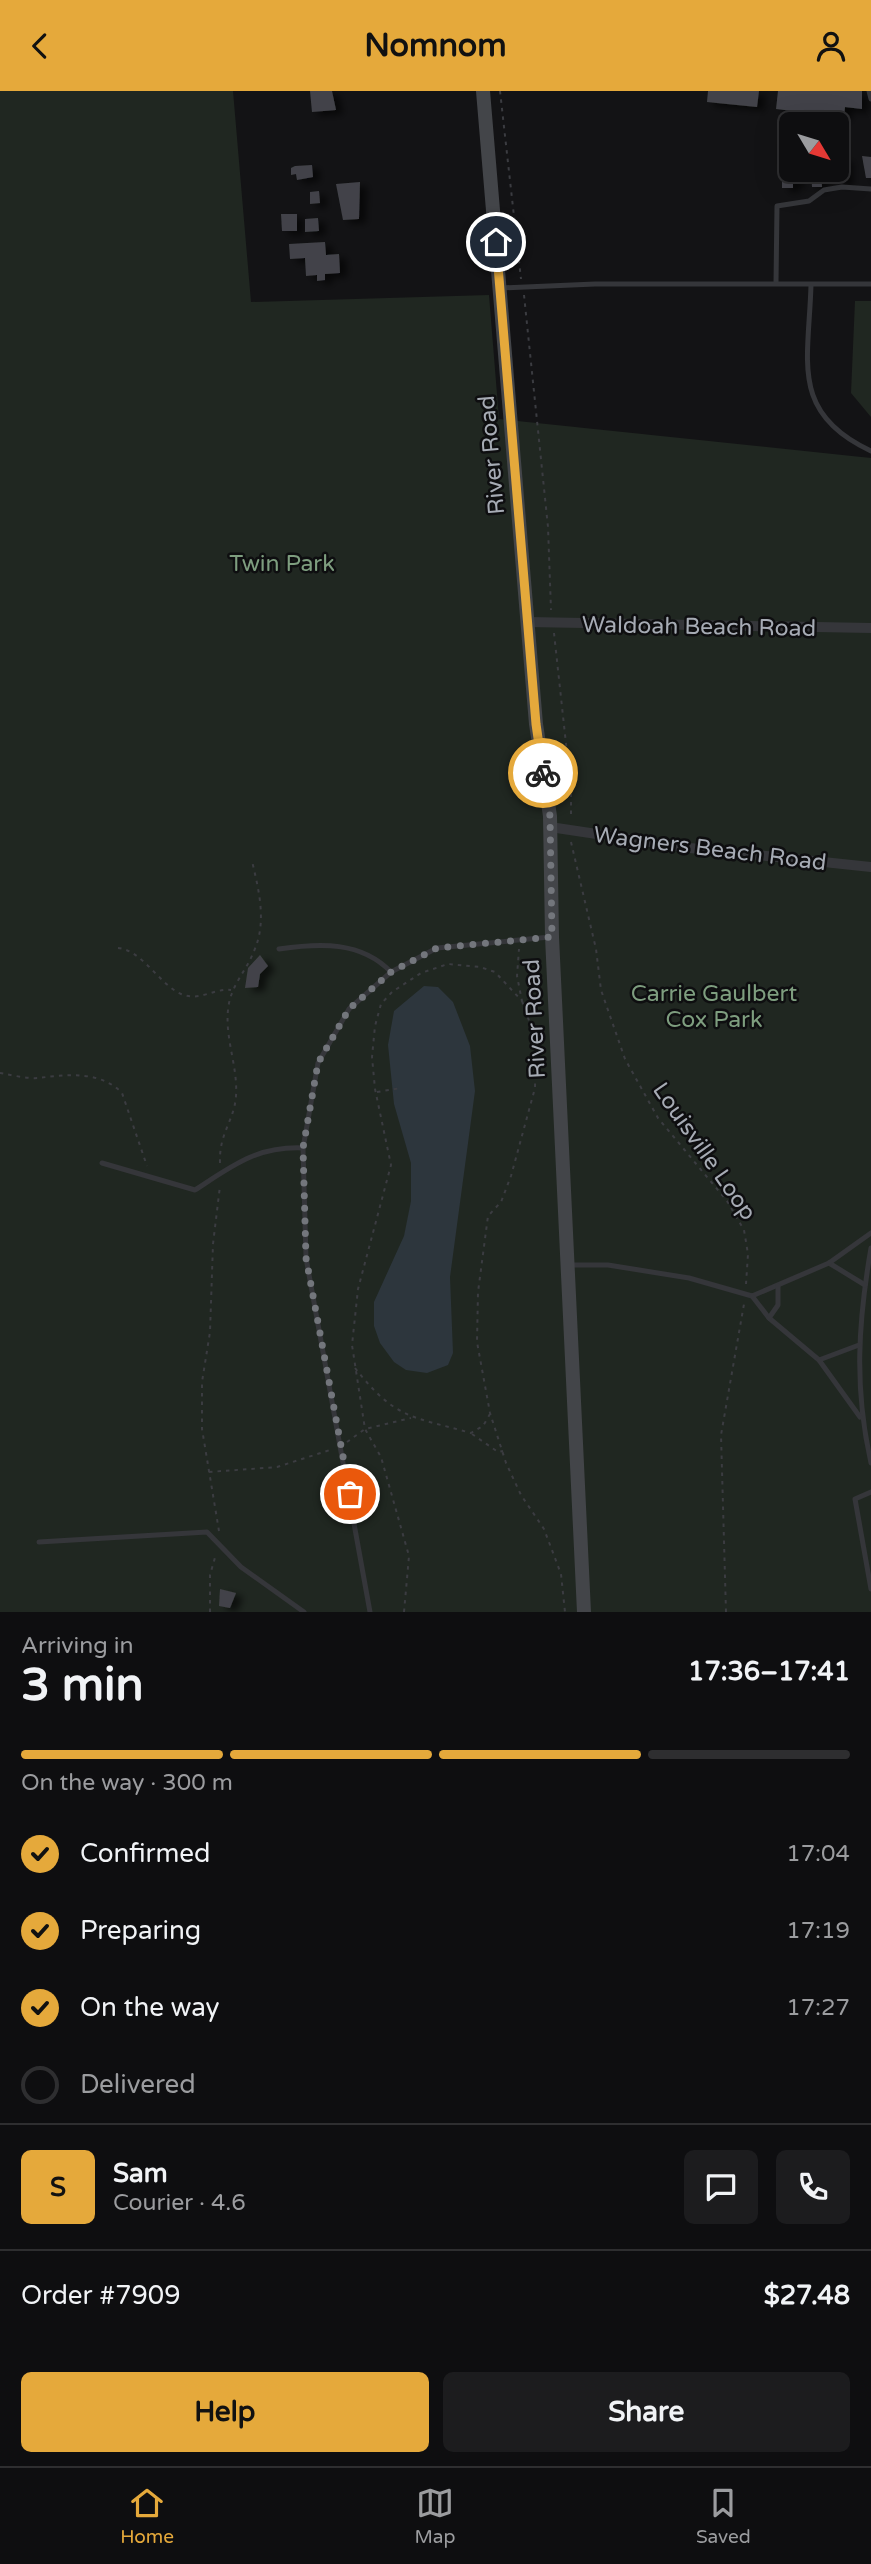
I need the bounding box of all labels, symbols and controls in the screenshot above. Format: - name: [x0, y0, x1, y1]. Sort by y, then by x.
- icon: back: [21, 27, 59, 65]
- text: Nomnom: [364, 27, 507, 65]
- icon: person: [812, 27, 850, 65]
- north arrow: [779, 112, 849, 182]
- map controls: [779, 112, 849, 182]
- pin: [466, 212, 526, 272]
- icon: home: [477, 223, 515, 261]
- street label: River Road: [473, 394, 511, 516]
- park label: Twin Park: [229, 550, 335, 578]
- street label: Waldoah Beach Road: [582, 611, 816, 643]
- courier: [508, 738, 578, 808]
- icon: bike: [524, 754, 562, 792]
- street label: Wagners Beach Road: [592, 821, 828, 877]
- street label: River Road: [518, 958, 552, 1079]
- park label: Carrie Gaulbert Cox Park: [631, 980, 797, 1034]
- street label: Louisville Loop: [646, 1077, 762, 1226]
- pin: [320, 1464, 380, 1524]
- icon: bag: [331, 1475, 369, 1513]
- text: Arriving in: [21, 1632, 134, 1660]
- text: 17:36–17:41: [688, 1656, 850, 1687]
- text: 3 min: [21, 1658, 144, 1713]
- text: On the way · 300 m: [21, 1769, 233, 1797]
- icon: check: [21, 1835, 59, 1873]
- text: Confirmed: [80, 1838, 210, 1869]
- text: 17:04: [786, 1840, 850, 1868]
- icon: check: [21, 1912, 59, 1950]
- text: Preparing: [80, 1915, 201, 1946]
- text: 17:19: [786, 1917, 850, 1945]
- icon: check: [21, 1989, 59, 2027]
- text: On the way: [80, 1992, 220, 2023]
- text: 17:27: [786, 1994, 850, 2022]
- text: Delivered: [80, 2069, 196, 2100]
- button: chat: [684, 2150, 758, 2224]
- button: phone: [776, 2150, 850, 2224]
- text: Sam: [113, 2158, 168, 2189]
- text: S: [50, 2172, 66, 2203]
- text: Courier · 4.6: [113, 2189, 246, 2217]
- text: Order #7909: [21, 2280, 181, 2311]
- text: $27.48: [764, 2280, 850, 2311]
- button: Help: [21, 2372, 429, 2452]
- button: Share: [443, 2372, 850, 2452]
- tab: Home: [120, 2484, 174, 2548]
- tab: Map: [414, 2484, 455, 2548]
- tab: Saved: [696, 2484, 751, 2548]

